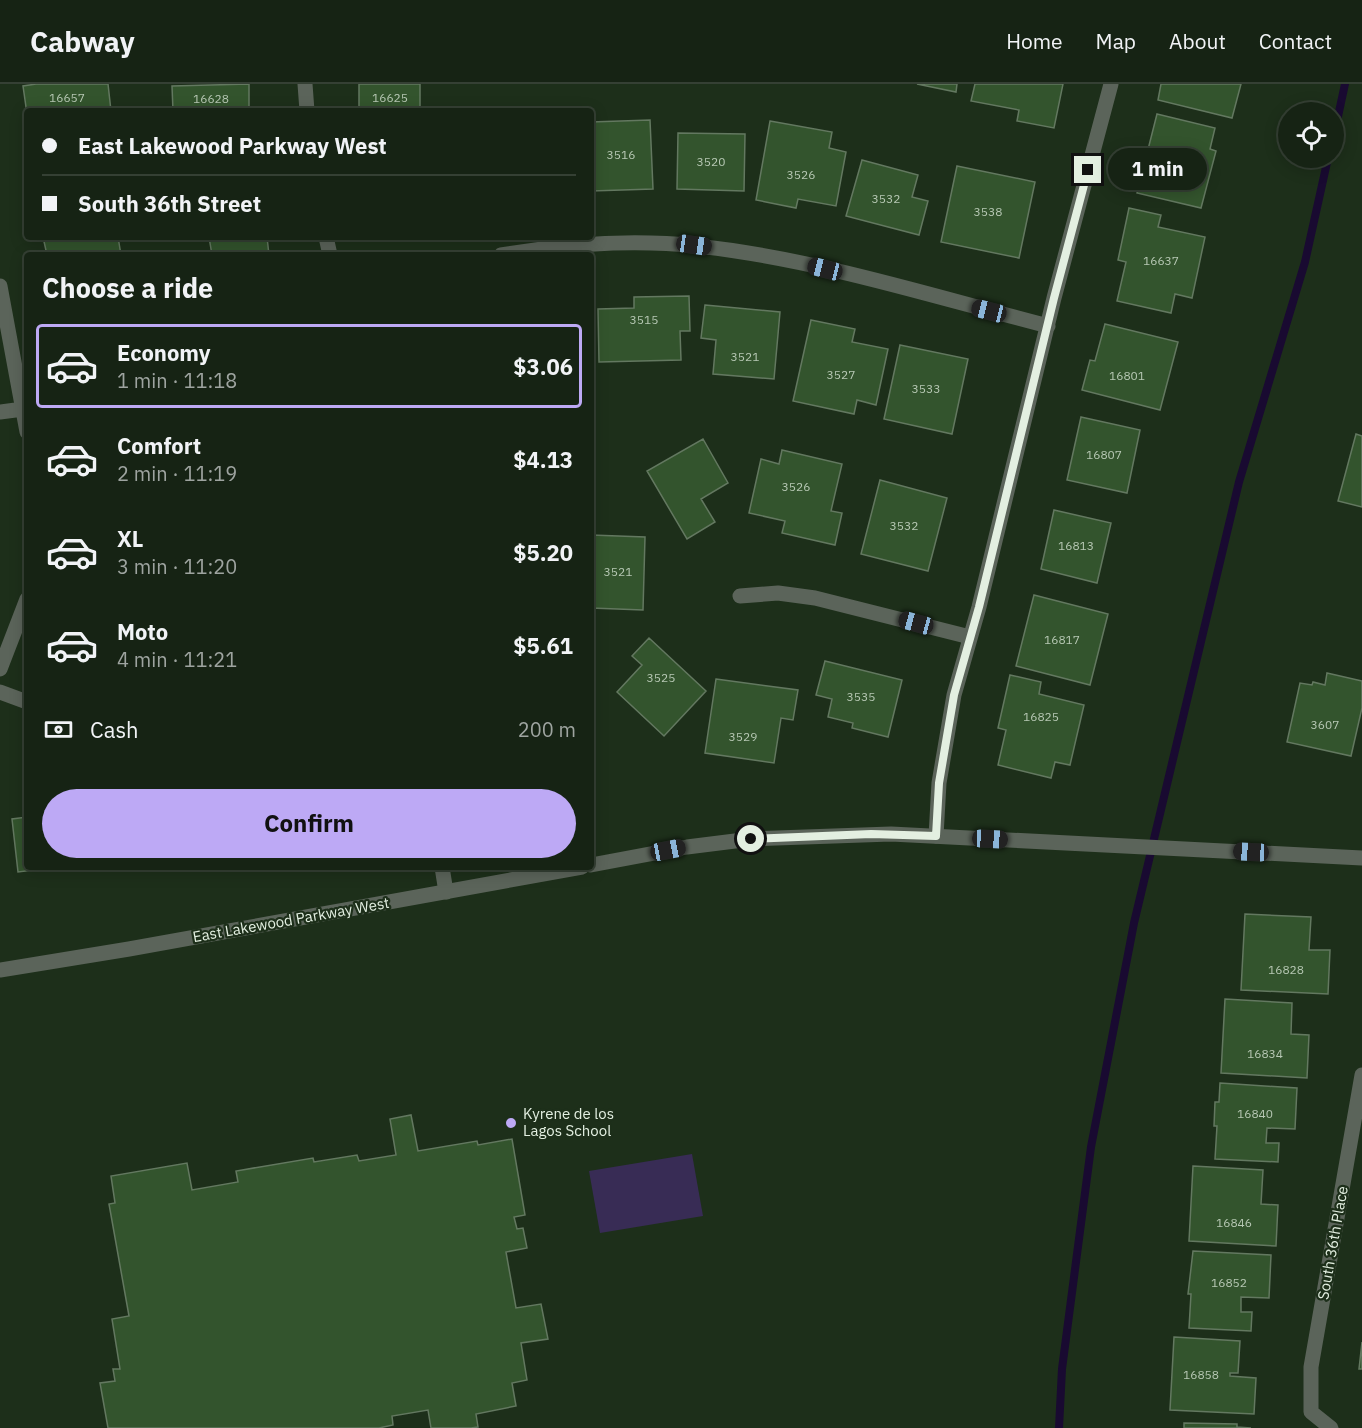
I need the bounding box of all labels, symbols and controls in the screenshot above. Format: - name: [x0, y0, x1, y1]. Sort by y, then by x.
- text: Cabway: [30, 23, 135, 60]
- text: Home: [1006, 27, 1063, 55]
- text: Map: [1096, 27, 1136, 55]
- text: About: [1169, 27, 1226, 55]
- text: Contact: [1259, 27, 1332, 55]
- house number: 16657: [49, 90, 85, 105]
- house number: 16625: [372, 90, 408, 105]
- house number: 16628: [193, 91, 229, 106]
- map controls: [1278, 102, 1344, 168]
- button: locate: [1278, 102, 1344, 168]
- text: East Lakewood Parkway West: [78, 131, 387, 160]
- house number: 3516: [607, 147, 635, 162]
- callout: 1 min: [1109, 149, 1208, 191]
- house number: 3520: [697, 154, 725, 169]
- text: 1 min: [1131, 155, 1184, 182]
- route end: [1074, 156, 1101, 183]
- house number: 3526: [787, 167, 815, 182]
- text: South 36th Street: [78, 189, 261, 218]
- house number: 3532: [872, 191, 900, 206]
- house number: 3538: [974, 204, 1002, 219]
- car: [675, 234, 713, 256]
- house number: 16637: [1143, 253, 1179, 268]
- car: [805, 256, 845, 282]
- text: Choose a ride: [42, 270, 213, 305]
- car: [969, 298, 1009, 324]
- house number: 3515: [630, 312, 658, 327]
- text: Economy: [117, 338, 211, 367]
- icon: car: [45, 339, 99, 393]
- house number: 3521: [731, 349, 759, 364]
- text: $3.06: [513, 352, 573, 381]
- text: 1 min · 11:18: [117, 367, 237, 394]
- house number: 3527: [827, 367, 855, 382]
- house number: 16801: [1109, 368, 1145, 383]
- house number: 3533: [912, 381, 940, 396]
- text: Comfort: [117, 431, 201, 460]
- icon: car: [45, 432, 99, 486]
- text: $4.13: [513, 445, 573, 474]
- house number: 16807: [1086, 447, 1122, 462]
- text: 2 min · 11:19: [117, 460, 237, 487]
- house number: 3526: [782, 479, 810, 494]
- house number: 3532: [890, 518, 918, 533]
- text: XL: [117, 524, 143, 553]
- icon: car: [45, 525, 99, 579]
- text: $5.20: [513, 538, 573, 567]
- house number: 16813: [1058, 538, 1094, 553]
- text: 3 min · 11:20: [117, 553, 237, 580]
- house number: 3521: [604, 564, 632, 579]
- car: [896, 610, 936, 636]
- text: Moto: [117, 617, 168, 646]
- icon: car: [45, 618, 99, 672]
- text: $5.61: [513, 631, 573, 660]
- house number: 16817: [1044, 632, 1080, 647]
- text: 4 min · 11:21: [117, 646, 237, 673]
- house number: 3525: [647, 670, 675, 685]
- house number: 3535: [847, 689, 875, 704]
- house number: 16825: [1023, 709, 1059, 724]
- icon: cash: [42, 713, 75, 746]
- text: Cash: [90, 715, 139, 744]
- text: 200 m: [518, 716, 576, 743]
- house number: 3607: [1311, 717, 1339, 732]
- house number: 3529: [729, 729, 757, 744]
- button: Confirm: [42, 789, 576, 858]
- route start: [737, 825, 764, 852]
- car: [972, 829, 1008, 849]
- car: [649, 838, 687, 862]
- car: [1233, 842, 1269, 862]
- street label: East Lakewood Parkway West: [191, 893, 391, 946]
- house number: 16828: [1268, 962, 1304, 977]
- house number: 16834: [1247, 1046, 1283, 1061]
- place label: Kyrene de los Lagos School: [523, 1104, 614, 1140]
- house number: 16840: [1237, 1106, 1273, 1121]
- marker: Kyrene de los Lagos School: [504, 1116, 518, 1130]
- street label: South 36th Place: [1313, 1185, 1352, 1301]
- house number: 16846: [1216, 1215, 1252, 1230]
- house number: 16852: [1211, 1275, 1247, 1290]
- house number: 16858: [1183, 1367, 1219, 1382]

